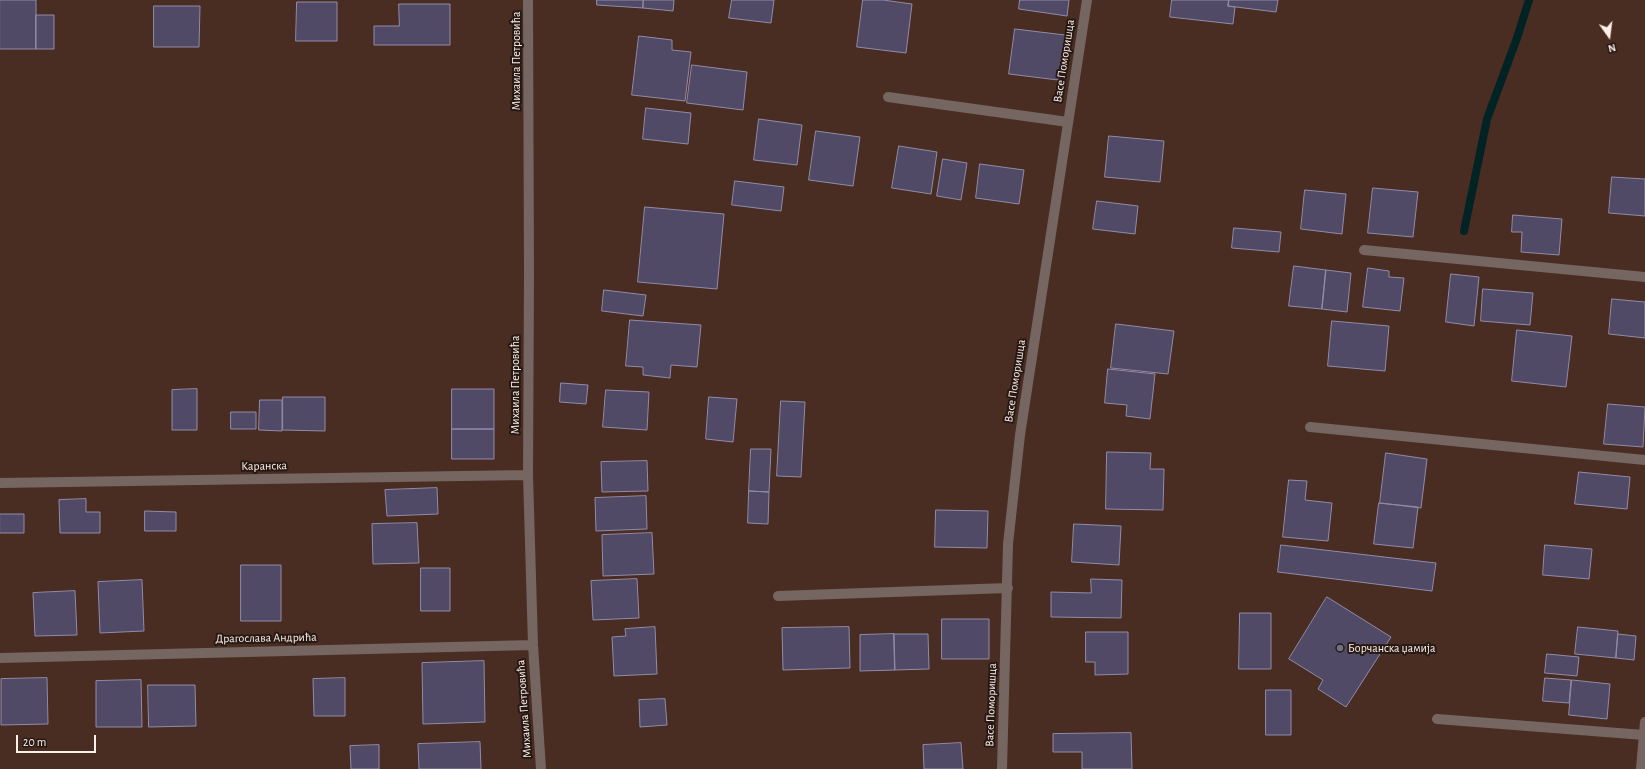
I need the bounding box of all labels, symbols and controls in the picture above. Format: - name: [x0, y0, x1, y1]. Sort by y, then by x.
- street label: Михаила Петровића: [509, 12, 523, 110]
- north arrow: [1589, 16, 1629, 56]
- street label: Васе Поморишца: [1050, 19, 1078, 103]
- text: N: [1607, 42, 1617, 54]
- street label: Михаила Петровића: [508, 336, 522, 434]
- street label: Васе Поморишца: [1001, 339, 1029, 423]
- street label: Каранска: [241, 458, 287, 474]
- street label: Драгослава Андрића: [215, 630, 317, 646]
- place label: Борчанска џамија: [1348, 641, 1436, 655]
- marker: Борчанска џамија: [1335, 643, 1345, 653]
- street label: Михаила Петровића: [513, 659, 535, 759]
- street label: Васе Поморишца: [982, 663, 1000, 747]
- scale bar: [18, 727, 98, 753]
- text: 20 m: [23, 736, 46, 748]

